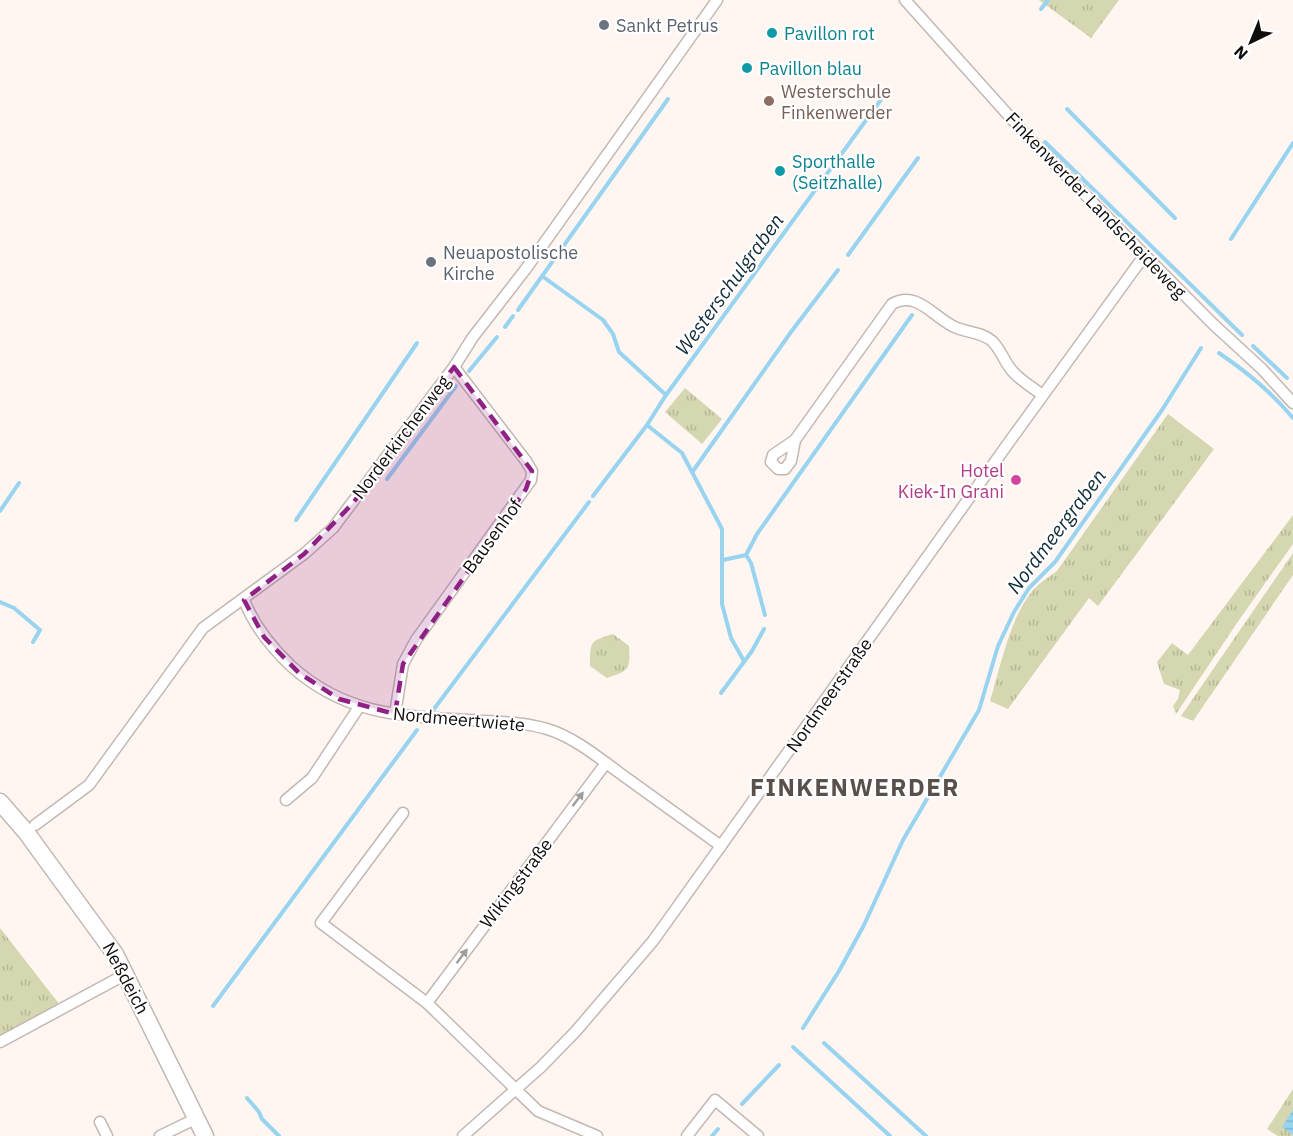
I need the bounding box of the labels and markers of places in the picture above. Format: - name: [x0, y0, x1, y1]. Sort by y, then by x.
- place label: Sankt Petrus: [616, 14, 719, 37]
- marker: Sankt Petrus: [597, 18, 611, 32]
- place label: Pavillon rot: [784, 22, 875, 45]
- marker: Pavillon rot: [765, 26, 779, 40]
- place label: Pavillon blau: [759, 57, 862, 80]
- marker: Pavillon blau: [740, 61, 754, 75]
- place label: Westerschule Finkenwerder: [781, 80, 892, 124]
- marker: Westerschule Finkenwerder: [762, 94, 776, 108]
- place label: Sporthalle (Seitzhalle): [792, 150, 883, 194]
- marker: Sporthalle (Seitzhalle): [773, 164, 787, 178]
- place label: Neuapostolische Kirche: [443, 241, 578, 285]
- marker: Neuapostolische Kirche: [424, 255, 438, 269]
- place label: Hotel Kiek-In Grani: [898, 459, 1004, 503]
- marker: Hotel Kiek-In Grani: [1009, 473, 1023, 487]

